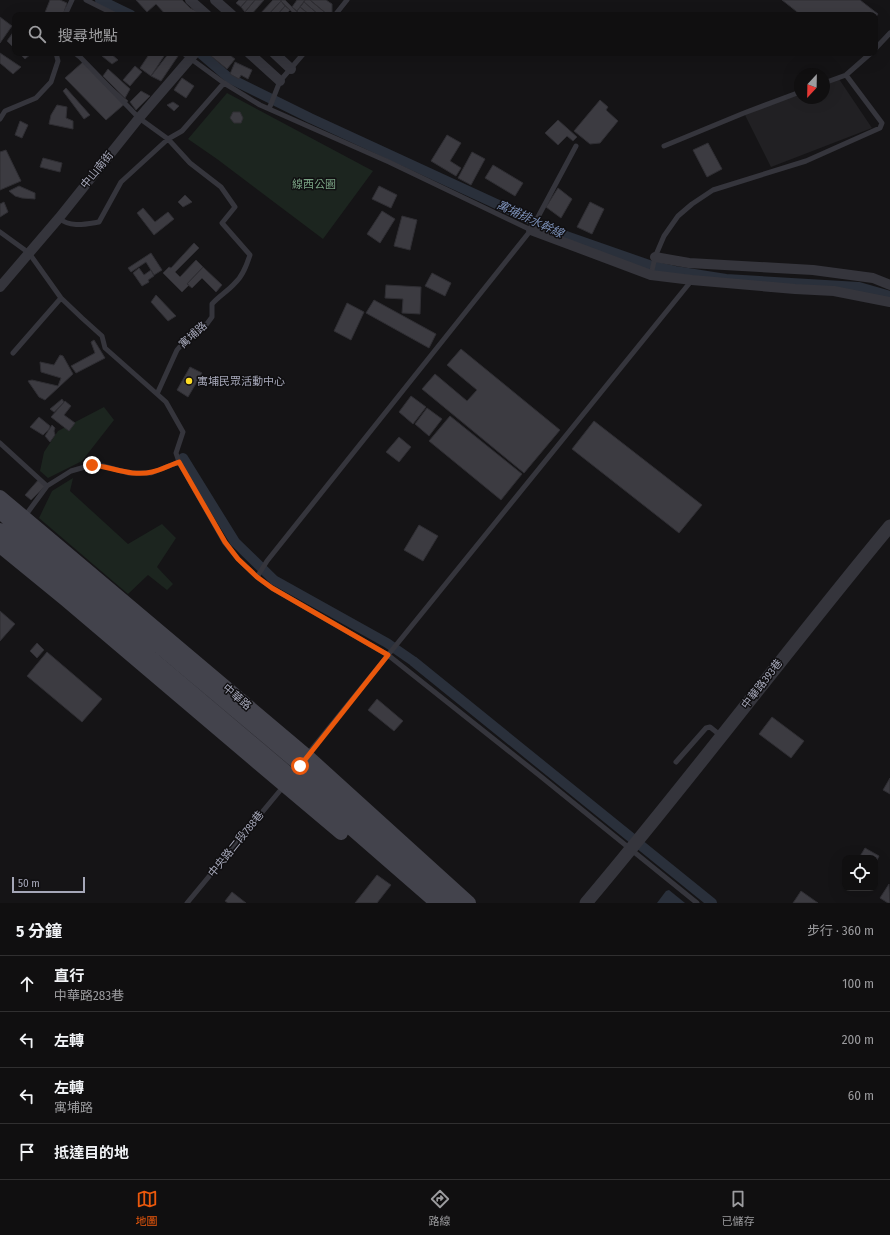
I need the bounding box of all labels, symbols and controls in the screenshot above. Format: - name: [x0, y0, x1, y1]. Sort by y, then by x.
- search box: [12, 12, 878, 56]
- icon: search: [26, 23, 48, 45]
- text: 搜尋地點: [58, 27, 118, 45]
- north arrow: [794, 68, 830, 104]
- street label: 中山南街: [78, 149, 116, 191]
- park label: 線西公園: [292, 178, 336, 191]
- water label: 寓埔排水幹線: [494, 197, 567, 241]
- street label: 寓埔路: [176, 319, 210, 351]
- place label: 寓埔民眾活動中心: [197, 375, 285, 388]
- marker: 寓埔民眾活動中心: [184, 376, 194, 386]
- route end: [83, 456, 101, 474]
- street label: 中華路393巷: [739, 657, 785, 711]
- street label: 中華路: [220, 681, 254, 713]
- route start: [291, 757, 309, 775]
- street label: 中央路二段788巷: [205, 808, 267, 880]
- map controls: [842, 855, 878, 891]
- button: locate: [842, 855, 878, 891]
- scale bar: [12, 875, 85, 894]
- text: 50 m: [18, 877, 40, 890]
- text: 5 分鐘: [16, 921, 62, 942]
- text: 步行 · 360 m: [807, 923, 874, 938]
- text: 直行: [54, 967, 84, 985]
- icon: ahead: [16, 973, 38, 995]
- text: 100 m: [842, 976, 874, 991]
- text: 中華路283巷: [54, 988, 124, 1003]
- icon: left: [16, 1029, 38, 1051]
- text: 左轉: [54, 1032, 84, 1050]
- text: 200 m: [842, 1032, 874, 1047]
- text: 左轉: [54, 1079, 84, 1097]
- icon: left: [16, 1085, 38, 1107]
- text: 60 m: [848, 1088, 874, 1103]
- text: 寓埔路: [54, 1100, 93, 1115]
- icon: arrive: [16, 1141, 38, 1163]
- text: 抵達目的地: [54, 1144, 129, 1162]
- tab: 地圖: [136, 1188, 158, 1228]
- tab: 路線: [429, 1188, 451, 1228]
- tab: 已儲存: [722, 1188, 755, 1228]

